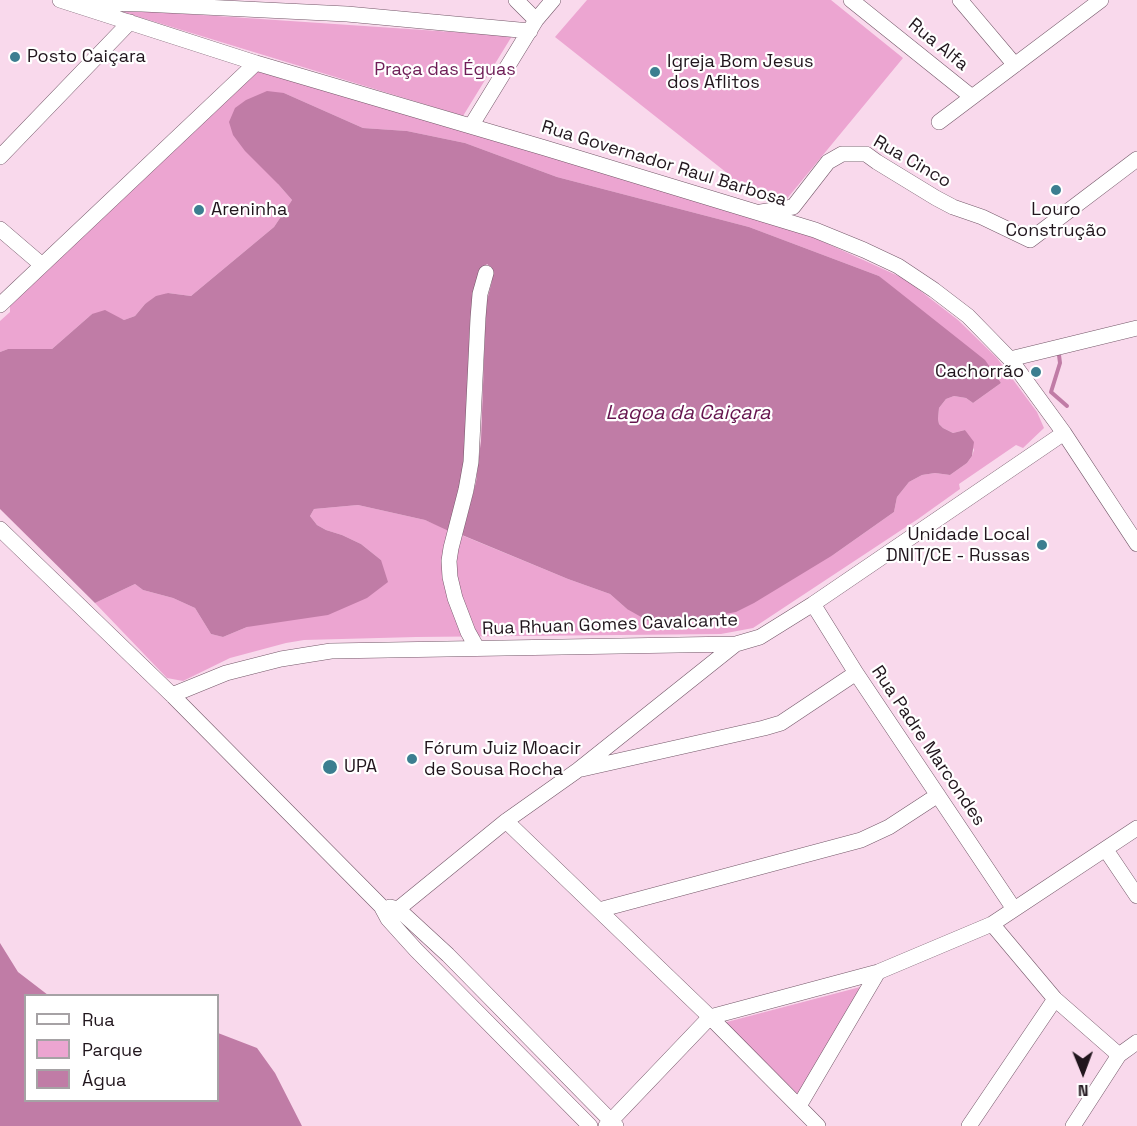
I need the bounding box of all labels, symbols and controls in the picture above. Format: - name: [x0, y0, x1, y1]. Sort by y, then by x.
- street label: Rua Alfa: [904, 14, 972, 76]
- place label: Posto Caiçara: [27, 46, 146, 68]
- marker: Posto Caiçara: [8, 50, 22, 64]
- place label: Igreja Bom Jesus dos Aflitos: [667, 51, 813, 94]
- park label: Praça das Éguas: [374, 59, 516, 81]
- marker: Igreja Bom Jesus dos Aflitos: [648, 65, 662, 79]
- street label: Rua Governador Raul Barbosa: [539, 116, 789, 212]
- street label: Rua Cinco: [869, 131, 955, 193]
- marker: Louro Construção: [1049, 183, 1063, 197]
- place label: Areninha: [211, 199, 287, 221]
- place label: Louro Construção: [1005, 199, 1107, 242]
- marker: Areninha: [192, 203, 206, 217]
- place label: Cachorrão: [935, 361, 1024, 383]
- marker: Cachorrão: [1029, 365, 1043, 379]
- water label: Lagoa da Caiçara: [606, 402, 770, 426]
- place label: Unidade Local DNIT/CE - Russas: [886, 524, 1030, 566]
- marker: Unidade Local DNIT/CE - Russas: [1035, 538, 1049, 552]
- street label: Rua Rhuan Gomes Cavalcante: [482, 610, 738, 640]
- street label: Rua Padre Marcondes: [866, 662, 990, 830]
- place label: Fórum Juiz Moacir de Sousa Rocha: [424, 738, 581, 780]
- marker: Fórum Juiz Moacir de Sousa Rocha: [405, 752, 419, 766]
- place label: UPA: [344, 756, 377, 778]
- marker: UPA: [321, 758, 339, 776]
- legend: [24, 994, 219, 1102]
- text: Rua: [82, 1008, 115, 1031]
- text: Parque: [82, 1038, 143, 1061]
- north arrow: [1053, 1042, 1113, 1102]
- text: Água: [82, 1068, 126, 1091]
- text: N: [1078, 1080, 1089, 1101]

